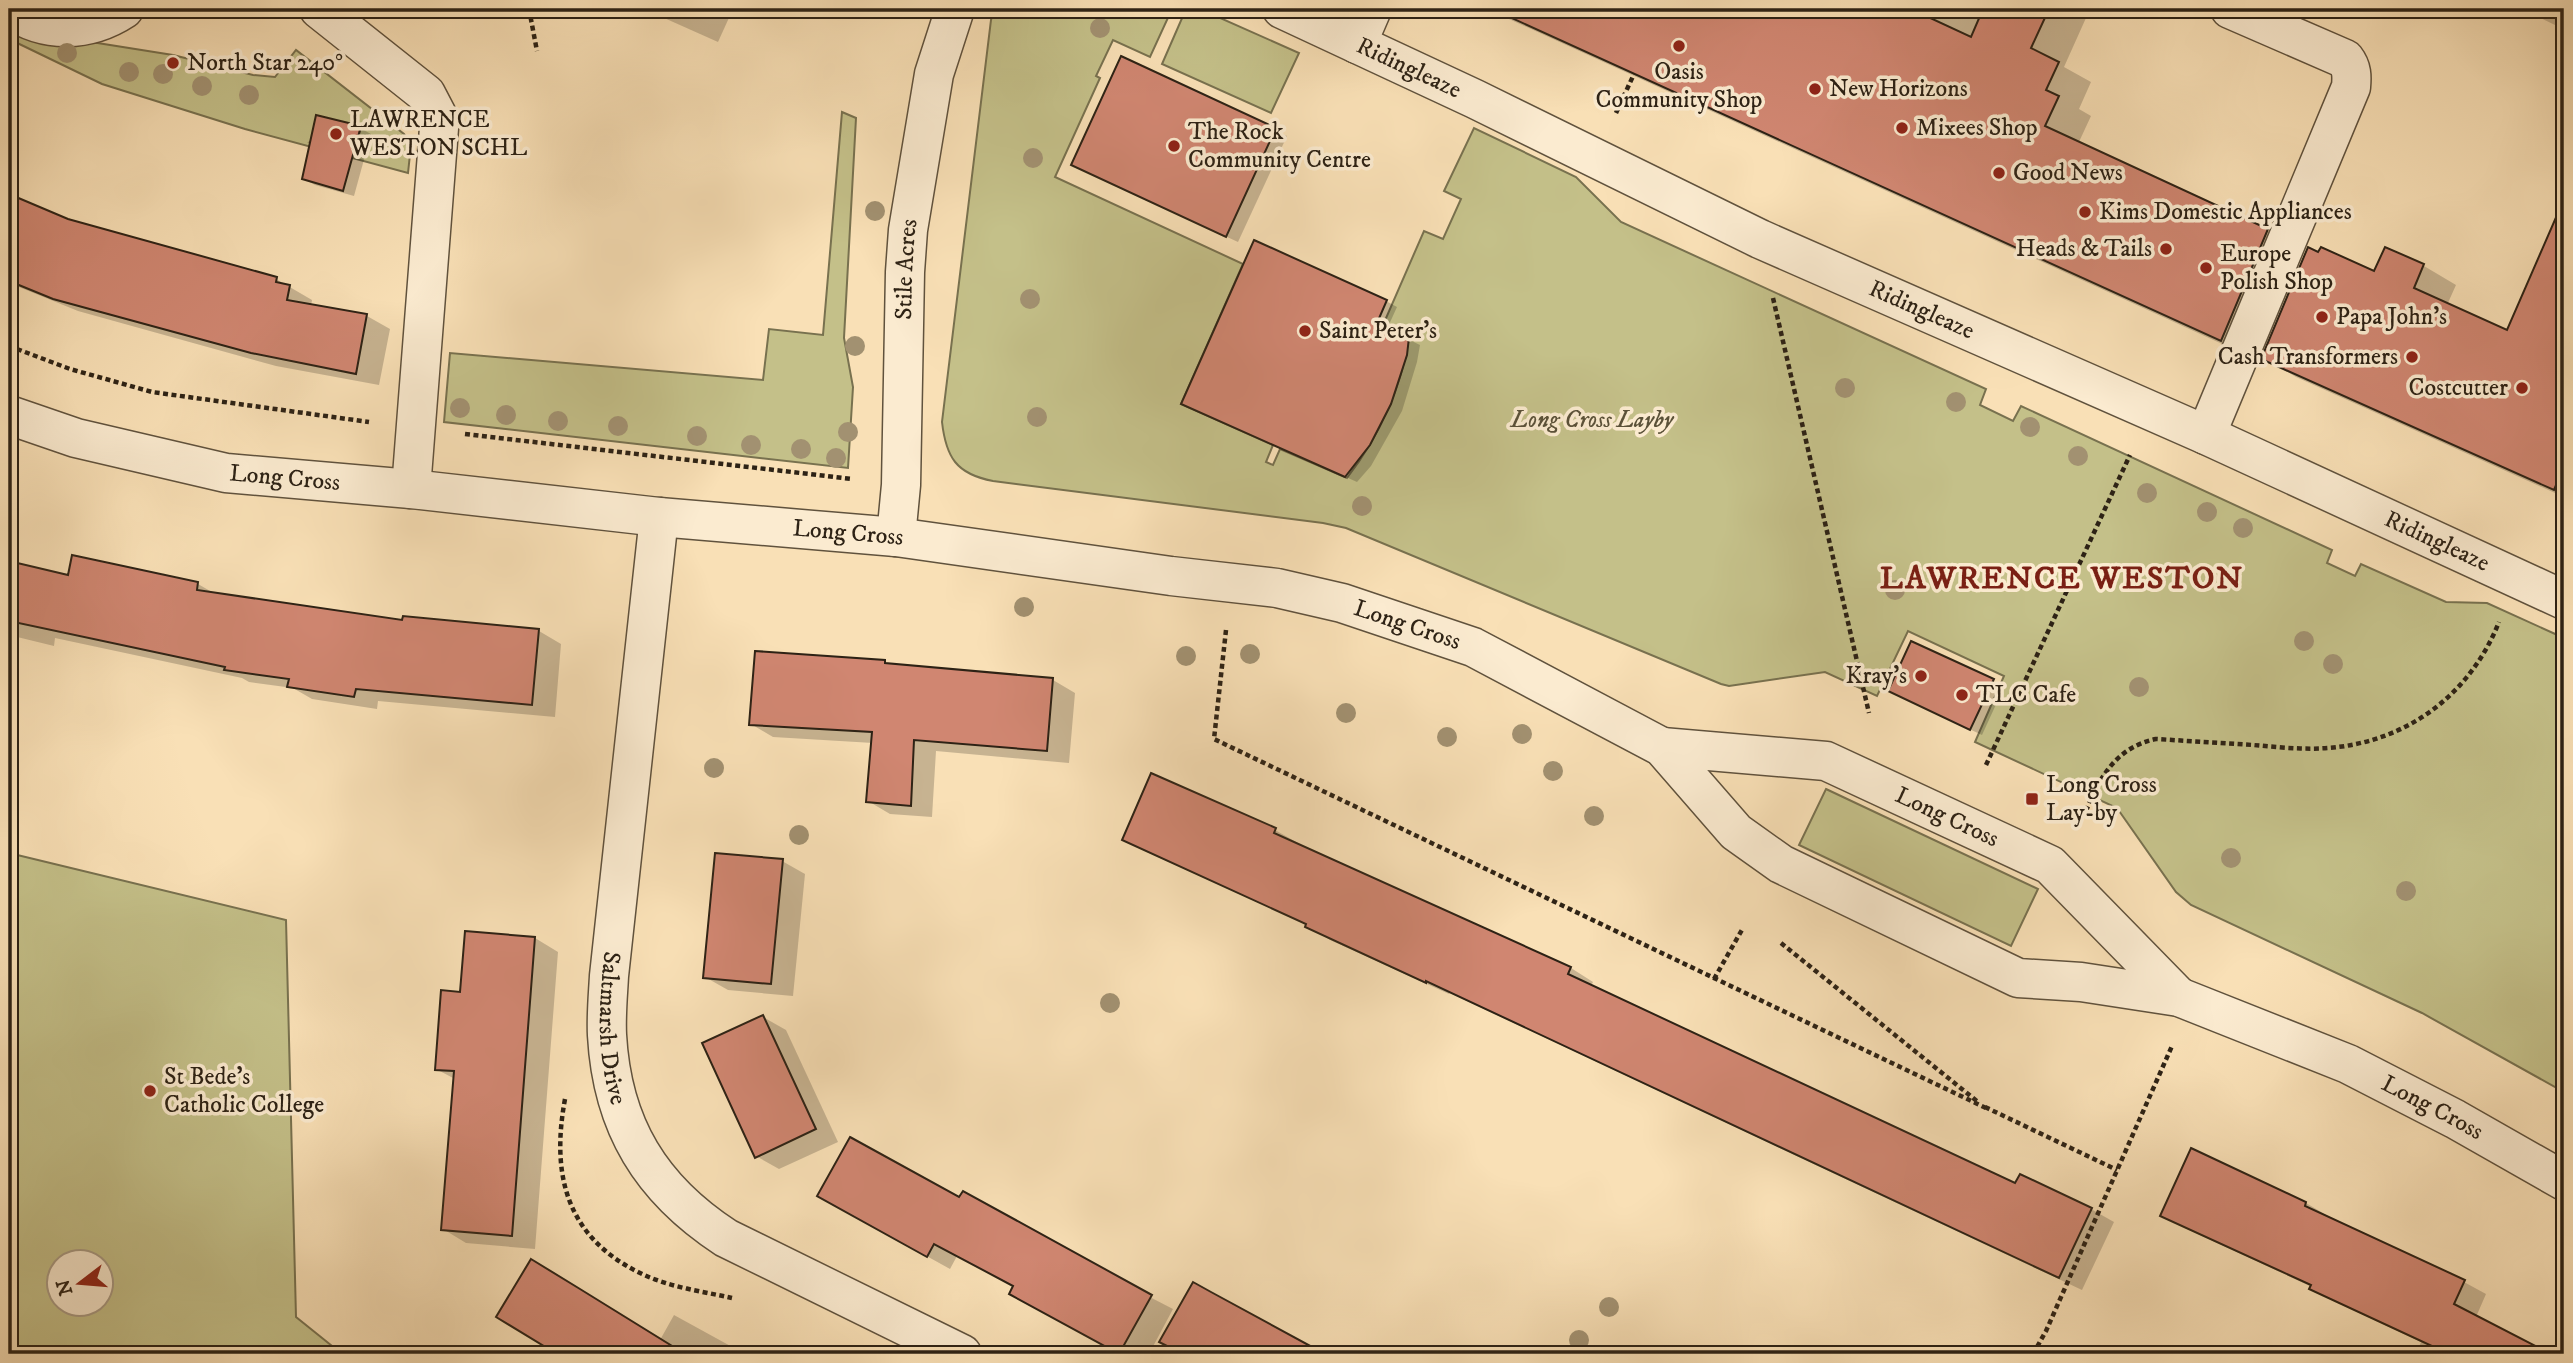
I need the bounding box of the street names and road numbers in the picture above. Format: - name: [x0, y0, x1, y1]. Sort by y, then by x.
- street label: Ridingleaze: [1352, 31, 1466, 105]
- street label: Stile Acres: [889, 216, 925, 320]
- street label: Ridingleaze: [1864, 274, 1979, 346]
- street label: Long Cross: [228, 458, 341, 498]
- street label: Ridingleaze: [2380, 504, 2494, 579]
- street label: Long Cross: [792, 513, 905, 553]
- street label: Long Cross: [1350, 593, 1465, 657]
- street label: Long Cross: [1890, 780, 2004, 854]
- street label: Saltmarsh Drive: [592, 950, 633, 1108]
- street label: Long Cross: [2376, 1069, 2489, 1147]

